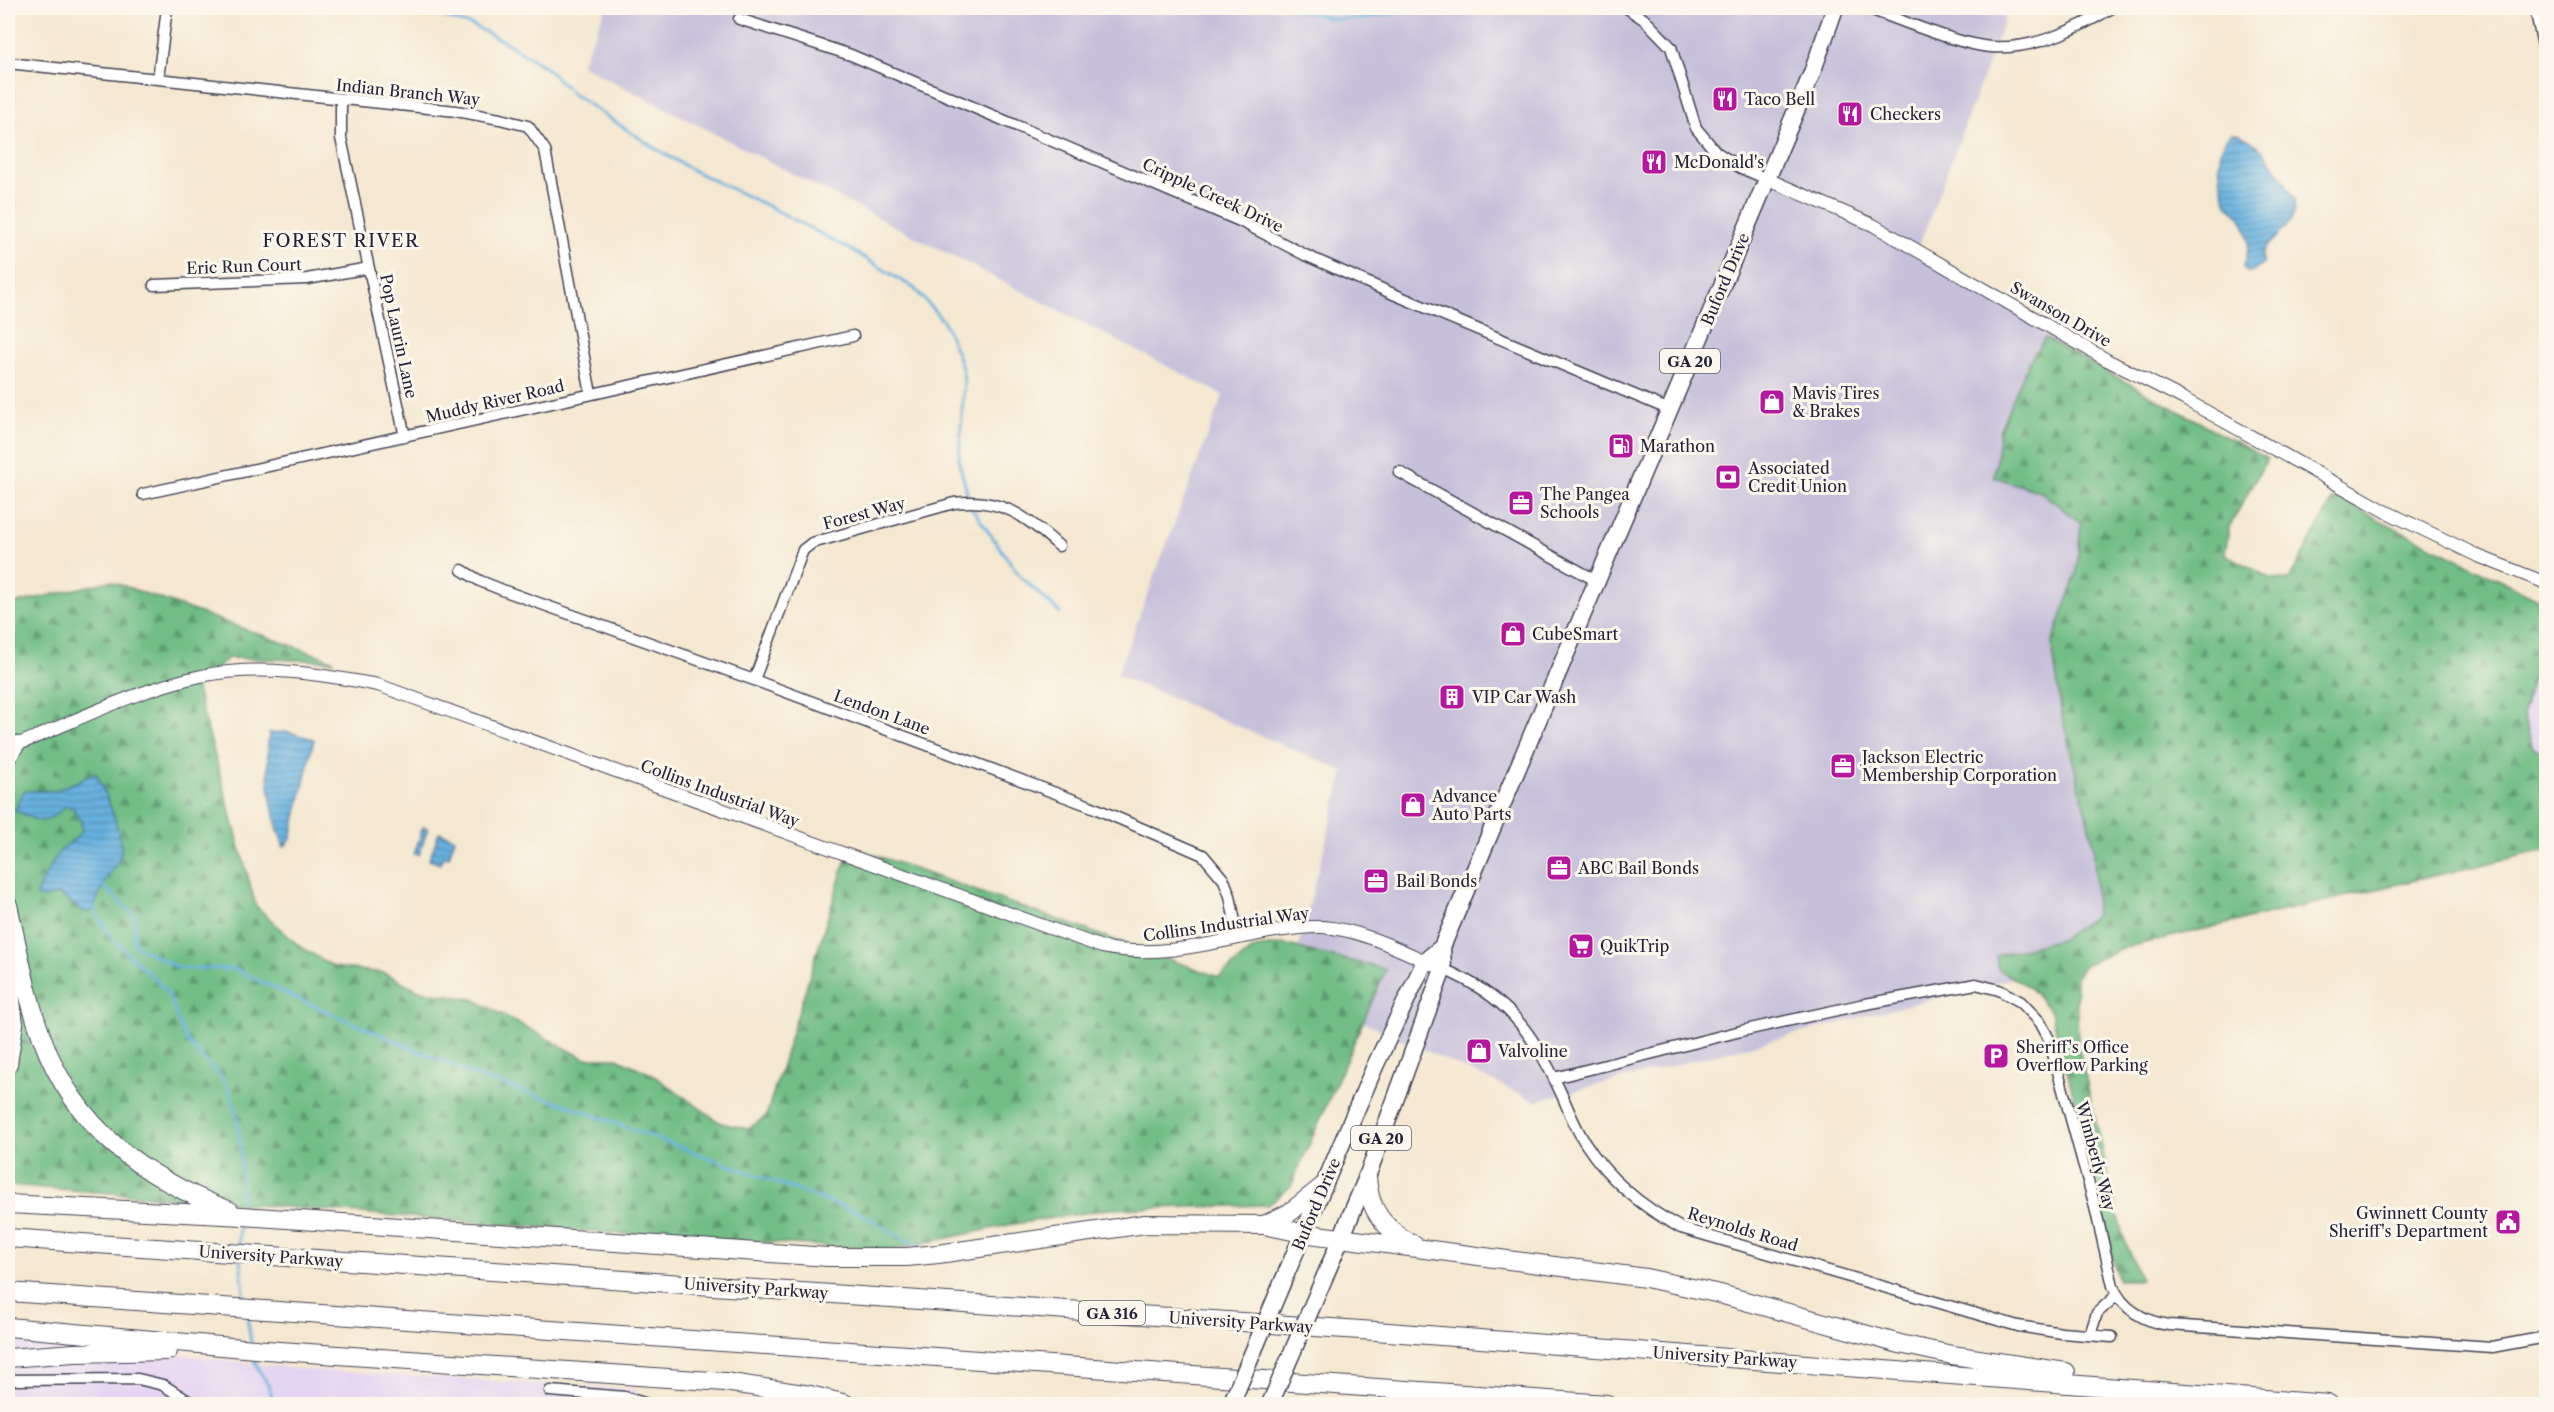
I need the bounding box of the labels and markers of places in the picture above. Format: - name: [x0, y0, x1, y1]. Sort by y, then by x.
- restaurant icon: Taco Bell: [1710, 84, 1740, 114]
- place label: Taco Bell: [1744, 89, 1815, 109]
- restaurant icon: Checkers: [1835, 99, 1865, 129]
- place label: Checkers: [1870, 104, 1941, 124]
- restaurant icon: McDonald's: [1639, 147, 1669, 177]
- place label: McDonald's: [1674, 152, 1764, 172]
- place label: Mavis Tires & Brakes: [1792, 383, 1879, 421]
- shop icon: Mavis Tires & Brakes: [1757, 387, 1787, 417]
- fuel station icon: Marathon: [1606, 431, 1636, 461]
- place label: Marathon: [1640, 436, 1715, 456]
- place label: Associated Credit Union: [1747, 458, 1847, 496]
- bank icon: Associated Credit Union: [1713, 462, 1743, 492]
- place label: The Pangea Schools: [1540, 484, 1630, 522]
- office icon: The Pangea Schools: [1506, 488, 1536, 518]
- shop icon: CubeSmart: [1498, 619, 1528, 649]
- place label: CubeSmart: [1532, 624, 1618, 644]
- building icon: VIP Car Wash: [1437, 682, 1467, 712]
- place label: VIP Car Wash: [1471, 687, 1576, 707]
- place label: Jackson Electric Membership Corporation: [1859, 747, 2057, 785]
- office icon: Jackson Electric Membership Corporation: [1828, 751, 1858, 781]
- place label: Advance Auto Parts: [1431, 786, 1511, 824]
- shop icon: Advance Auto Parts: [1398, 790, 1428, 820]
- office icon: ABC Bail Bonds: [1544, 853, 1574, 883]
- place label: ABC Bail Bonds: [1577, 858, 1699, 878]
- office icon: Bail Bonds: [1361, 866, 1391, 896]
- place label: Bail Bonds: [1396, 871, 1477, 891]
- supermarket icon: QuikTrip: [1566, 931, 1596, 961]
- place label: QuikTrip: [1600, 936, 1669, 956]
- shop icon: Valvoline: [1464, 1036, 1494, 1066]
- place label: Sheriff's Office Overflow Parking: [2016, 1037, 2148, 1075]
- place label: Valvoline: [1497, 1041, 1568, 1061]
- parking icon: Sheriff's Office Overflow Parking: [1981, 1041, 2011, 1071]
- place label: Gwinnett County Sheriff's Department: [2329, 1203, 2489, 1241]
- public building icon: Gwinnett County Sheriff's Department: [2493, 1207, 2523, 1237]

